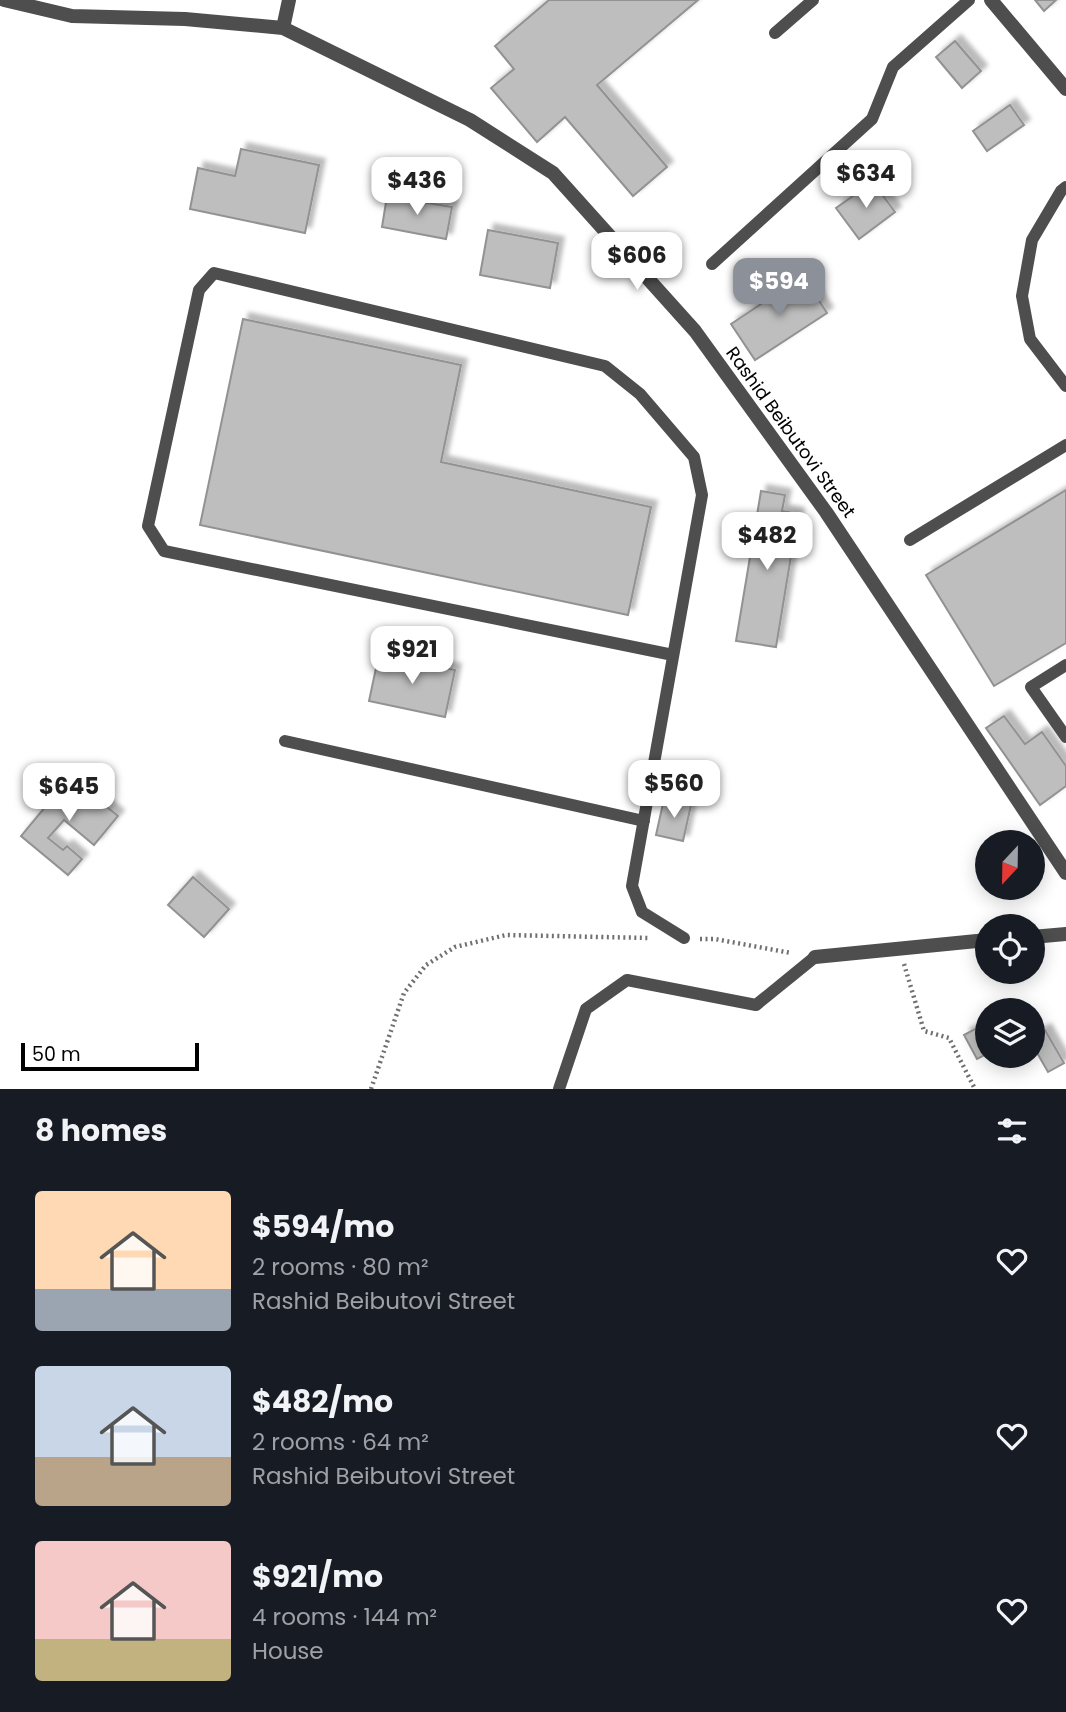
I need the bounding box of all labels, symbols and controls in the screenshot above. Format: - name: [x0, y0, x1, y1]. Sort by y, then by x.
- pin: $634: [825, 150, 907, 210]
- text: $634: [836, 157, 896, 189]
- pin: $436: [376, 158, 458, 217]
- text: $436: [387, 164, 447, 196]
- pin: $606: [596, 232, 678, 292]
- text: $606: [607, 239, 667, 271]
- pin: $594: [738, 258, 820, 318]
- text: $594: [749, 265, 809, 297]
- street label: Rashid Beibutovi Street: [720, 341, 862, 523]
- pin: $482: [726, 512, 808, 572]
- text: $482: [738, 519, 796, 551]
- pin: $921: [371, 626, 453, 686]
- text: $921: [386, 633, 438, 665]
- pin: $560: [633, 760, 715, 820]
- pin: $645: [28, 764, 110, 823]
- text: $560: [644, 767, 704, 799]
- text: $645: [39, 770, 99, 802]
- north arrow: [975, 830, 1045, 900]
- map controls: [975, 830, 1045, 1068]
- button: locate: [975, 914, 1045, 984]
- button: layers: [975, 998, 1045, 1068]
- scale bar: [21, 1040, 200, 1072]
- text: 50 m: [32, 1041, 81, 1068]
- text: 8 homes: [35, 1109, 167, 1152]
- icon: filters: [993, 1112, 1031, 1150]
- text: $594/mo: [252, 1205, 394, 1248]
- icon: home: [91, 1219, 175, 1303]
- icon: heart: [993, 1242, 1031, 1280]
- text: 2 rooms · 80 m²: [252, 1251, 429, 1283]
- text: Rashid Beibutovi Street: [252, 1285, 515, 1317]
- text: $482/mo: [252, 1380, 393, 1423]
- icon: home: [91, 1394, 175, 1478]
- icon: heart: [993, 1417, 1031, 1455]
- text: 2 rooms · 64 m²: [252, 1426, 429, 1458]
- text: Rashid Beibutovi Street: [252, 1460, 515, 1492]
- text: $921/mo: [252, 1555, 383, 1598]
- icon: home: [91, 1569, 175, 1653]
- icon: heart: [993, 1592, 1031, 1630]
- text: 4 rooms · 144 m²: [252, 1601, 437, 1633]
- text: House: [252, 1635, 324, 1667]

